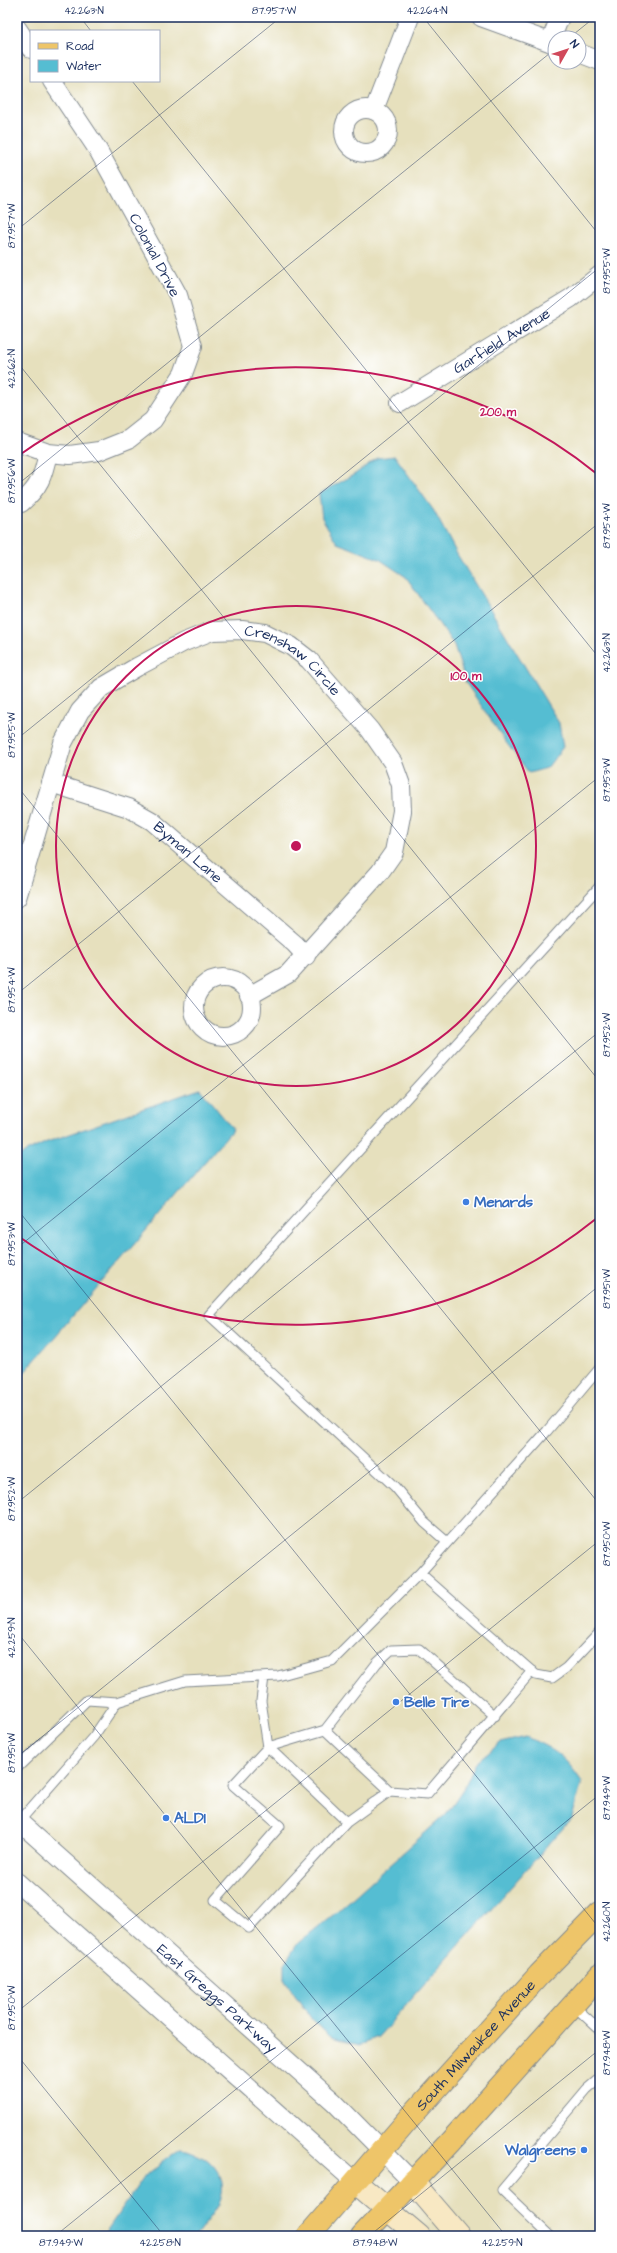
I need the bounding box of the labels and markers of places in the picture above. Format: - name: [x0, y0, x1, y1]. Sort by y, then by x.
- centre of rings: [289, 839, 303, 853]
- place label: Menards: [474, 1192, 534, 1213]
- marker: Menards: [461, 1197, 471, 1207]
- place label: Belle Tire: [404, 1692, 470, 1713]
- marker: Belle Tire: [391, 1697, 401, 1707]
- place label: ALDI: [174, 1808, 206, 1829]
- marker: ALDI: [161, 1813, 171, 1823]
- place label: Walgreens: [504, 2140, 576, 2163]
- marker: Walgreens: [579, 2145, 589, 2155]

